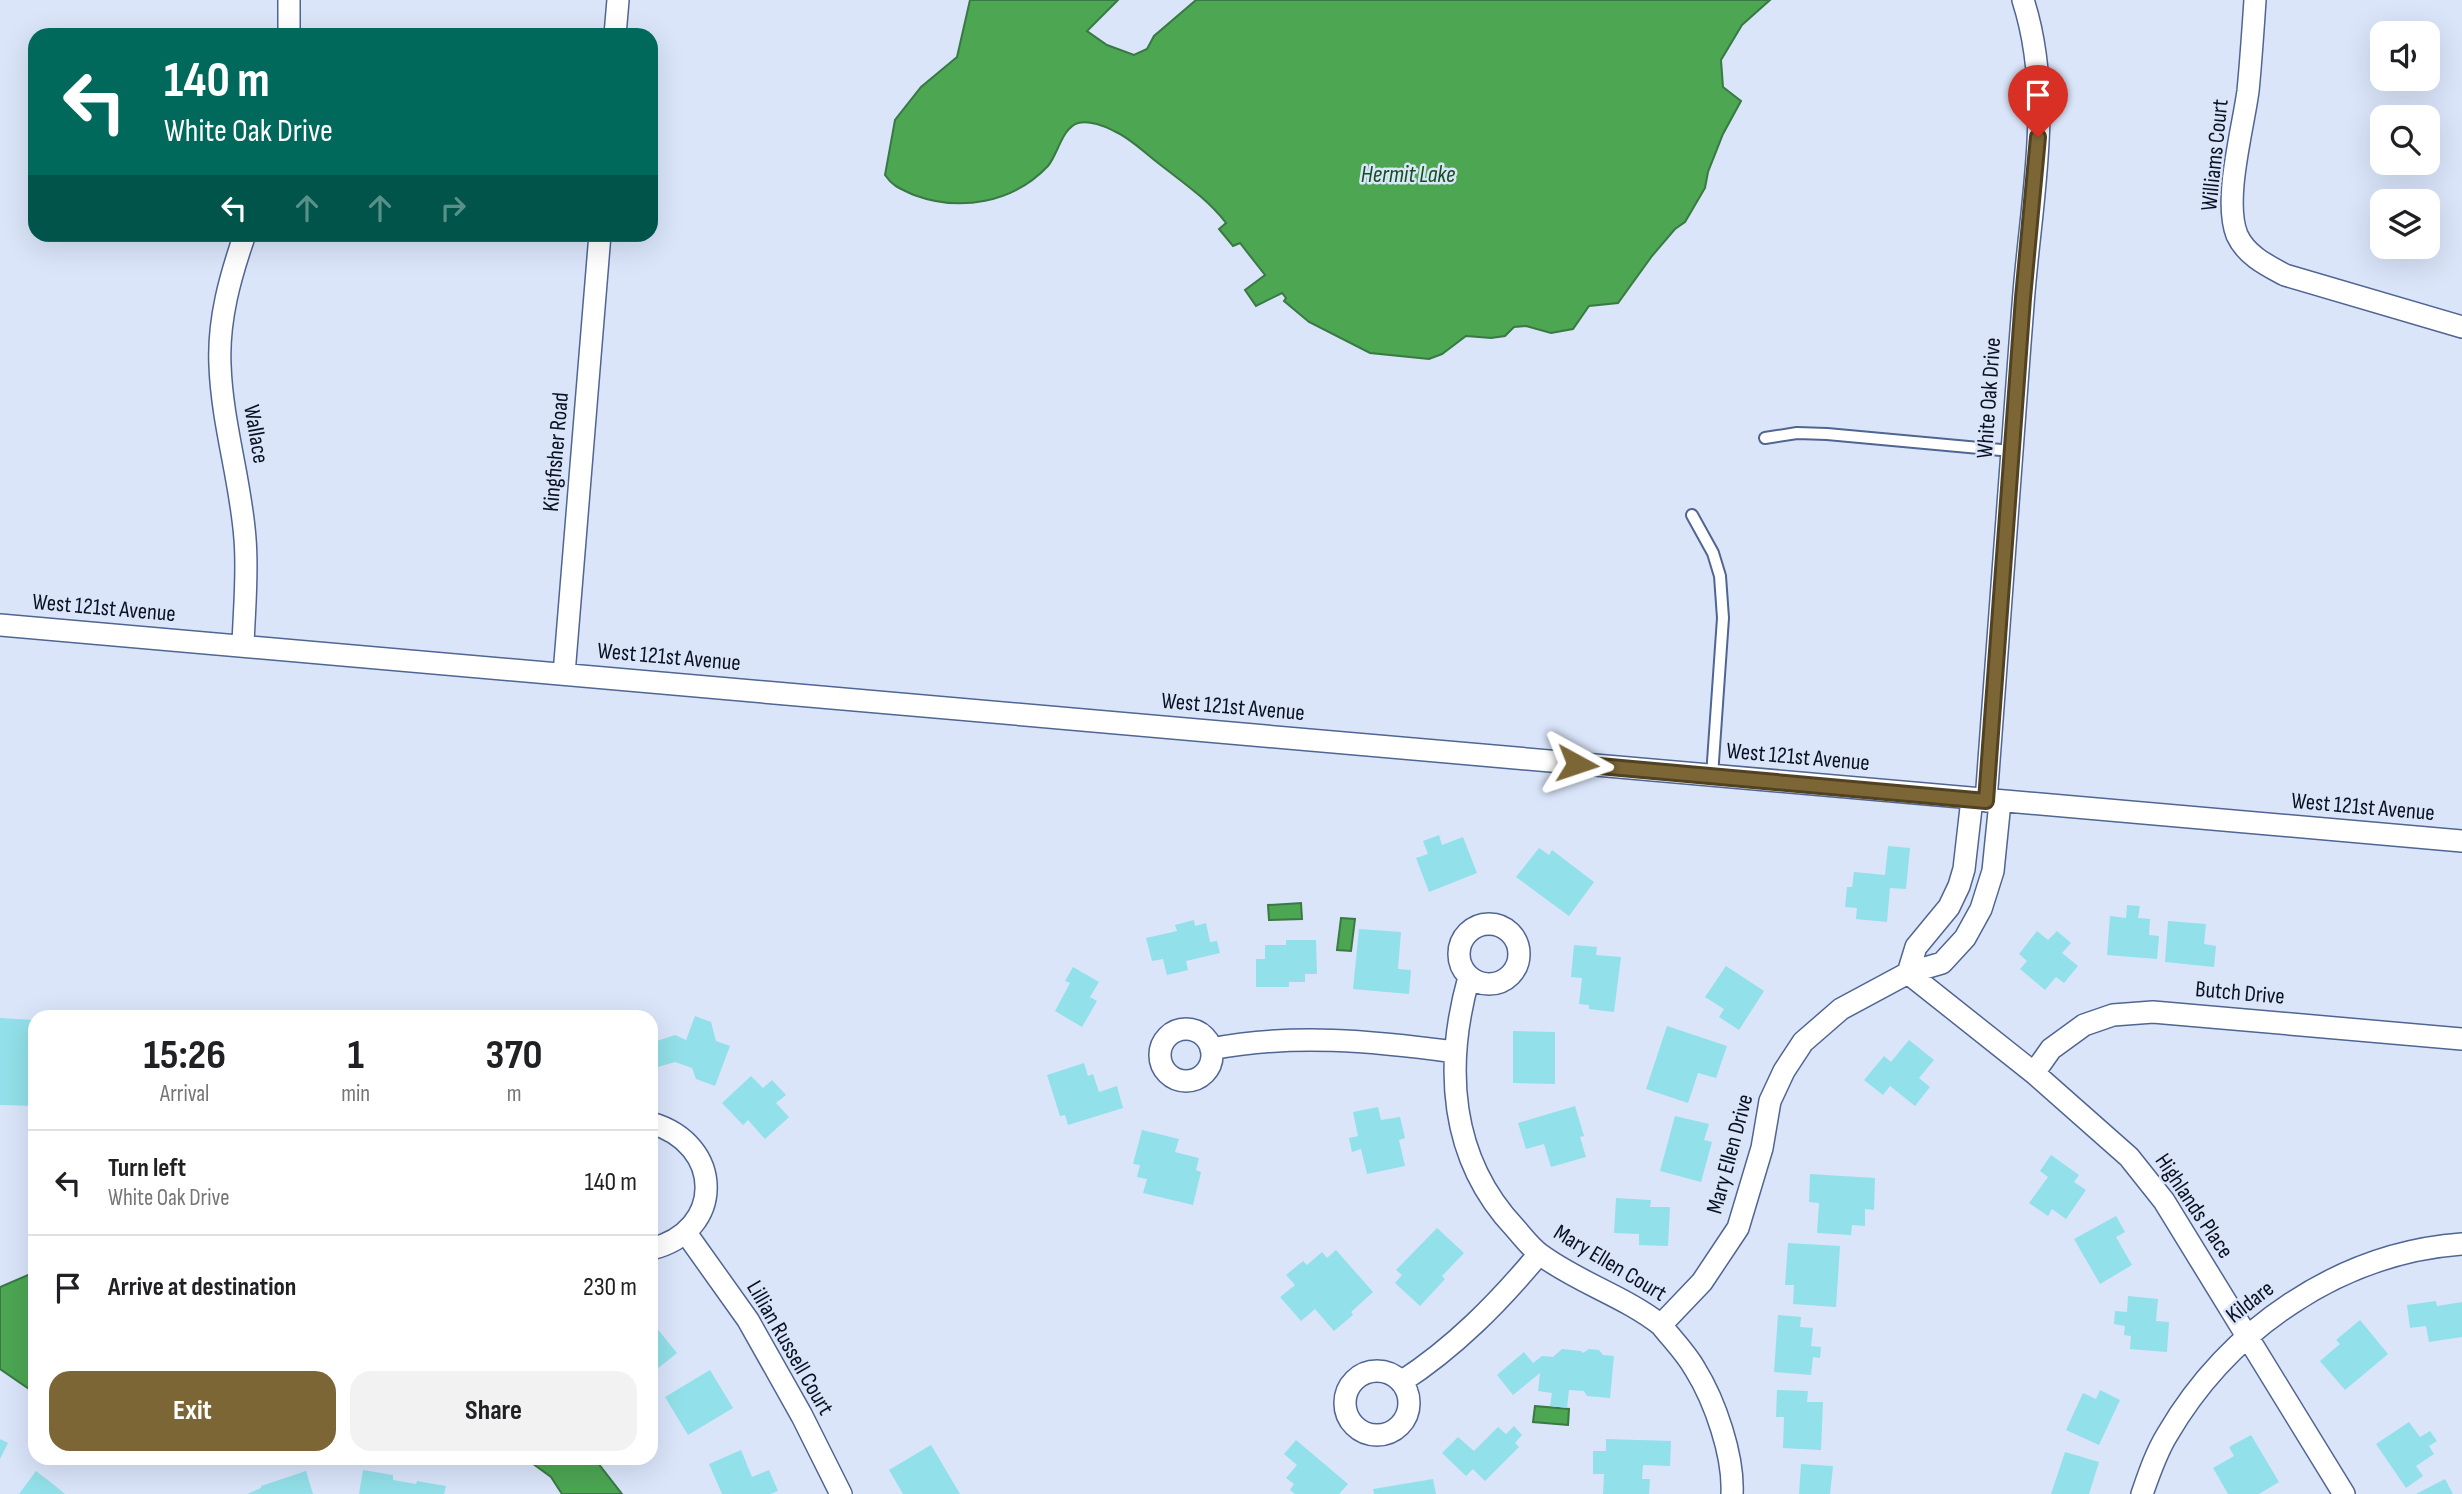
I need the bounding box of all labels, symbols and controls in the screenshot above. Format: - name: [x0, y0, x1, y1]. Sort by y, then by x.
- map controls: [2370, 21, 2440, 259]
- button: sound: [2370, 21, 2440, 91]
- text: 140 m: [164, 52, 270, 111]
- icon: left: [49, 56, 140, 147]
- pin: [2008, 65, 2068, 137]
- icon: arrive: [2019, 76, 2057, 114]
- street label: Williams Court: [2195, 98, 2235, 212]
- button: search: [2370, 105, 2440, 175]
- text: White Oak Drive: [164, 112, 333, 151]
- water label: Hermit Lake: [1361, 160, 1455, 189]
- icon: left: [215, 189, 253, 227]
- icon: ahead: [288, 189, 326, 227]
- icon: ahead: [361, 189, 399, 227]
- icon: right: [434, 189, 472, 227]
- button: layers: [2370, 189, 2440, 259]
- street label: White Oak Drive: [1971, 336, 2007, 460]
- street label: Kingfisher Road: [537, 391, 575, 513]
- street label: Wallace: [237, 403, 275, 465]
- street label: West 121st Avenue: [31, 588, 177, 628]
- street label: West 121st Avenue: [596, 637, 742, 677]
- street label: West 121st Avenue: [1160, 687, 1306, 727]
- position arrow: [1540, 727, 1614, 801]
- street label: West 121st Avenue: [1725, 737, 1871, 777]
- street label: West 121st Avenue: [2290, 787, 2436, 827]
- street label: Butch Drive: [2194, 975, 2286, 1011]
- text: 15:26: [143, 1030, 226, 1081]
- text: 1: [348, 1030, 364, 1081]
- text: 370: [486, 1030, 543, 1081]
- text: Arrival: [160, 1080, 209, 1108]
- text: min: [341, 1080, 370, 1108]
- text: m: [507, 1080, 521, 1108]
- street label: Mary Ellen Drive: [1701, 1091, 1759, 1217]
- street label: Highlands Place: [2149, 1148, 2239, 1264]
- text: Turn left: [108, 1153, 186, 1184]
- icon: left: [49, 1164, 87, 1202]
- text: 140 m: [585, 1167, 637, 1198]
- text: White Oak Drive: [108, 1184, 229, 1212]
- street label: Mary Ellen Court: [1549, 1218, 1671, 1308]
- icon: arrive: [49, 1269, 87, 1307]
- text: Arrive at destination: [108, 1272, 296, 1303]
- text: 230 m: [583, 1272, 637, 1303]
- street label: Kildare: [2221, 1275, 2279, 1329]
- street label: Lillian Russell Court: [740, 1276, 840, 1420]
- button: Exit: [49, 1371, 336, 1451]
- button: Share: [350, 1371, 637, 1451]

